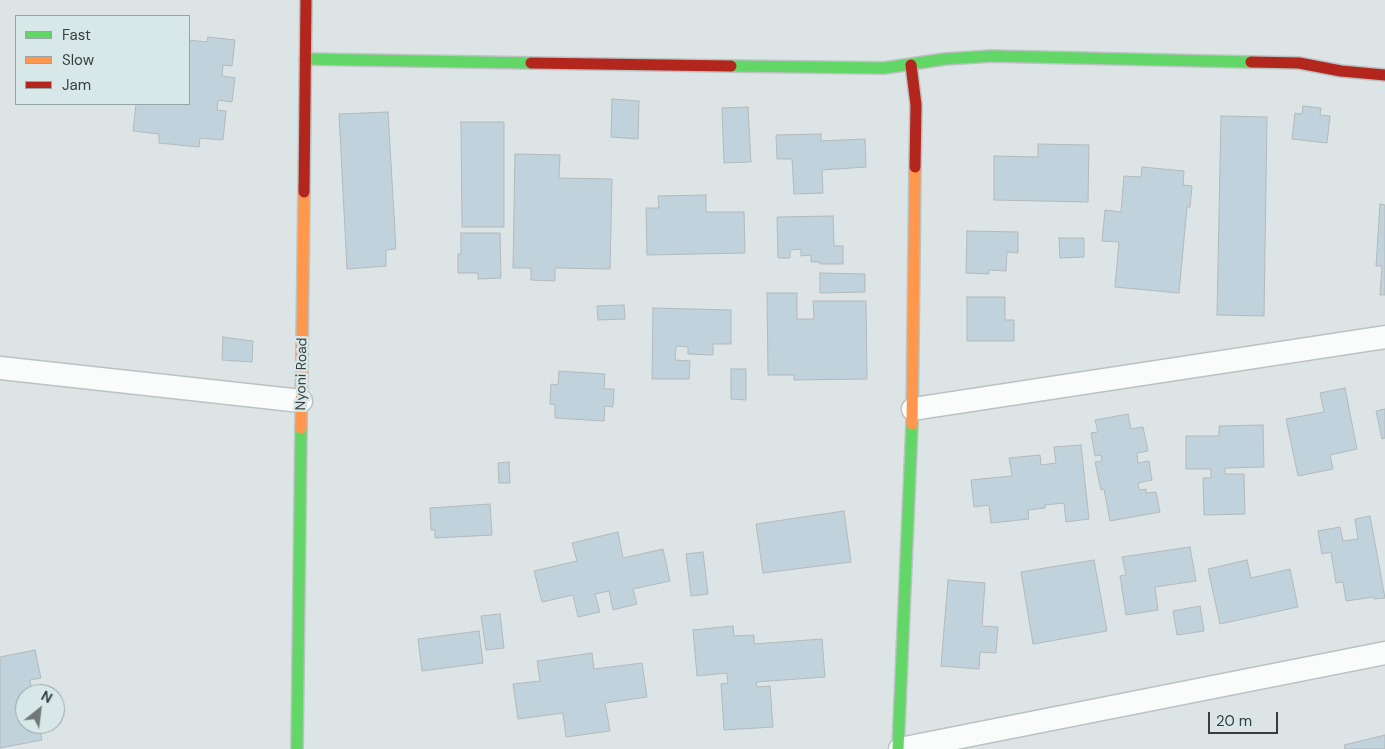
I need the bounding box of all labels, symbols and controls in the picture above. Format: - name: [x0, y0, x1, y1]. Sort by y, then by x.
- legend: [15, 15, 190, 105]
- text: Fast: [62, 25, 91, 45]
- text: Slow: [62, 50, 94, 70]
- text: Jam: [62, 75, 91, 95]
- street label: Nyoni Road: [293, 337, 311, 411]
- north arrow: [15, 684, 65, 734]
- text: N: [38, 686, 56, 707]
- scale bar: [1210, 702, 1280, 734]
- text: 20 m: [1216, 711, 1252, 731]

